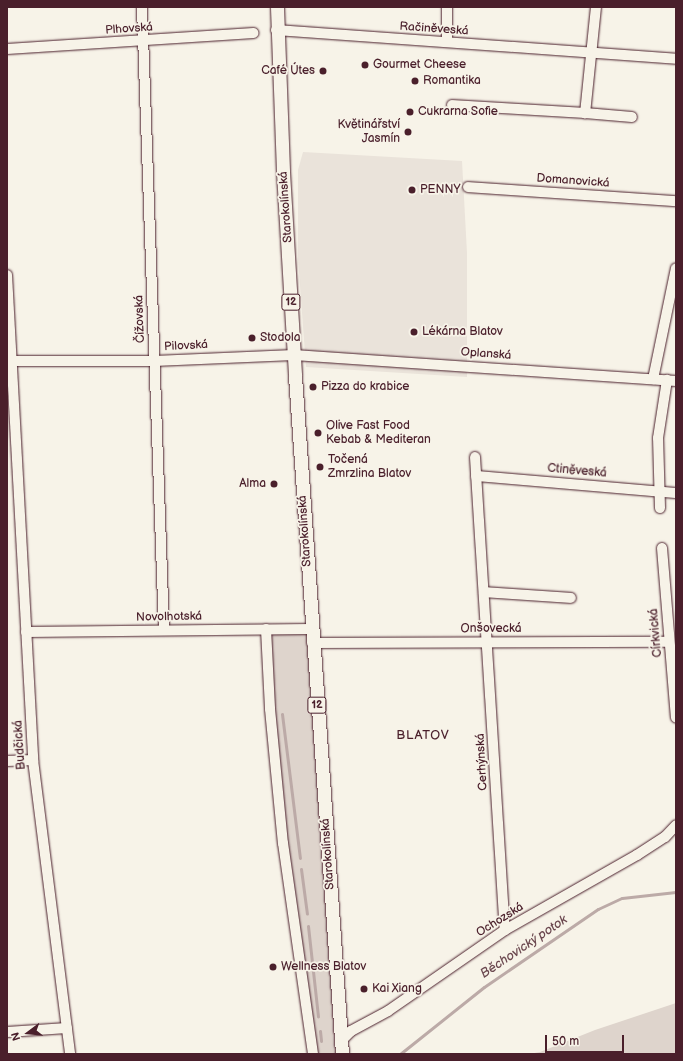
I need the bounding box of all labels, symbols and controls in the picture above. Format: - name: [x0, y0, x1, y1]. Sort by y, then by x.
- street label: Račiněveská: [399, 19, 469, 39]
- street label: Plhovská: [105, 20, 153, 38]
- place label: Gourmet Cheese: [373, 58, 466, 72]
- marker: Gourmet Cheese: [360, 60, 370, 70]
- place label: Café Útes: [261, 64, 315, 78]
- marker: Café Útes: [318, 66, 328, 76]
- place label: Romantika: [423, 74, 481, 88]
- marker: Romantika: [410, 76, 420, 86]
- place label: Cukrarna Sofie: [418, 105, 498, 119]
- marker: Cukrarna Sofie: [405, 107, 415, 117]
- place label: Květinářství Jasmín: [338, 118, 400, 146]
- marker: Květinářství Jasmín: [403, 127, 413, 137]
- street label: Starokolínská: [276, 171, 296, 243]
- street label: Domanovická: [536, 171, 610, 191]
- place label: PENNY: [420, 183, 461, 197]
- marker: PENNY: [407, 185, 417, 195]
- road number: 12: [281, 293, 301, 311]
- street label: Čížovská: [132, 295, 148, 343]
- place label: Lékárna Blatov: [422, 325, 503, 339]
- marker: Lékárna Blatov: [409, 327, 419, 337]
- place label: Stodola: [260, 331, 300, 345]
- marker: Stodola: [247, 333, 257, 343]
- street label: Pilovská: [164, 338, 208, 354]
- street label: Oplanská: [460, 345, 512, 363]
- place label: Pizza do krabice: [321, 380, 409, 394]
- marker: Pizza do krabice: [308, 382, 318, 392]
- place label: Olive Fast Food Kebab & Mediteran: [326, 419, 431, 447]
- marker: Olive Fast Food Kebab & Mediteran: [313, 428, 323, 438]
- place label: Točená Zmrzlina Blatov: [328, 453, 411, 481]
- street label: Ctiněveská: [547, 461, 607, 481]
- marker: Točená Zmrzlina Blatov: [315, 462, 325, 472]
- place label: Alma: [239, 477, 266, 491]
- marker: Alma: [269, 479, 279, 489]
- street label: Starokolínská: [295, 495, 315, 567]
- street label: Církvická: [647, 608, 665, 658]
- street label: Novolhotská: [136, 609, 202, 625]
- street label: Onšovecká: [461, 622, 521, 636]
- road number: 12: [307, 696, 327, 714]
- street label: Budčická: [11, 720, 29, 770]
- district label: BLATOV: [396, 727, 450, 743]
- street label: Cerhýnská: [473, 733, 491, 791]
- street label: Starokolínská: [318, 818, 338, 890]
- street label: Ochozská: [474, 900, 526, 940]
- water label: Běchovický potok: [477, 912, 571, 982]
- place label: Wellness Blatov: [281, 960, 366, 974]
- marker: Wellness Blatov: [268, 962, 278, 972]
- place label: Kai Xiang: [372, 982, 423, 996]
- marker: Kai Xiang: [359, 984, 369, 994]
- north arrow: [8, 1013, 48, 1053]
- scale bar: [547, 1027, 626, 1053]
- text: N: [9, 1031, 23, 1042]
- text: 50 m: [552, 1034, 579, 1049]

